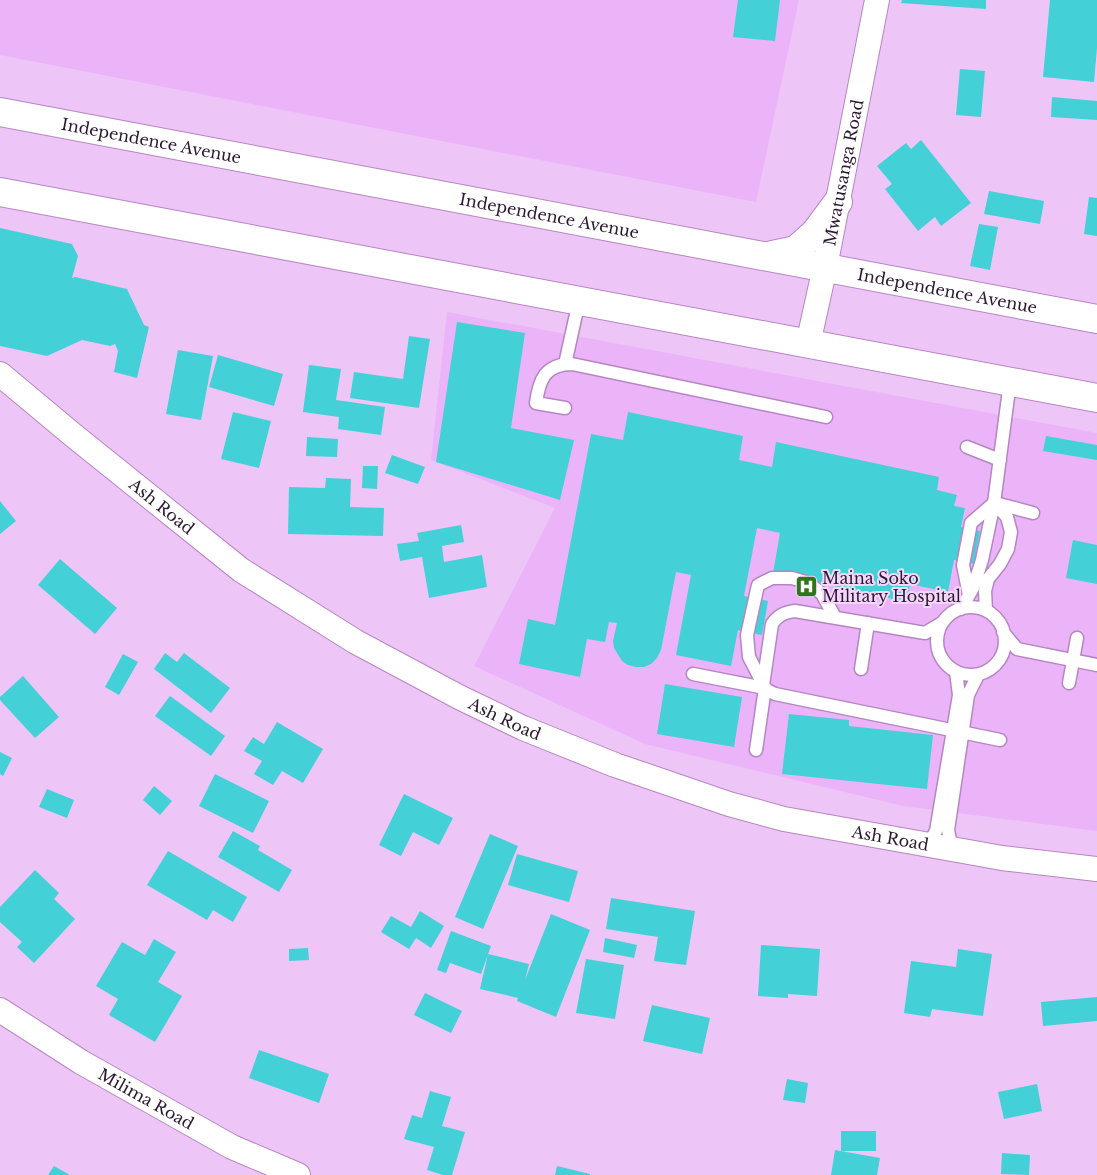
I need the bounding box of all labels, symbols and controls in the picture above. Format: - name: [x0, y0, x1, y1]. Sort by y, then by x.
- street label: Mwatusanga Road: [819, 97, 867, 248]
- street label: Independence Avenue: [60, 114, 243, 167]
- street label: Independence Avenue: [458, 189, 641, 242]
- street label: Independence Avenue: [856, 264, 1039, 317]
- street label: Ash Road: [124, 474, 199, 539]
- place label: Maina Soko Military Hospital: [822, 568, 961, 606]
- hospital icon: Maina Soko Military Hospital: [794, 575, 818, 599]
- street label: Ash Road: [465, 693, 544, 744]
- street label: Ash Road: [849, 821, 931, 855]
- street label: Milima Road: [95, 1064, 198, 1134]

